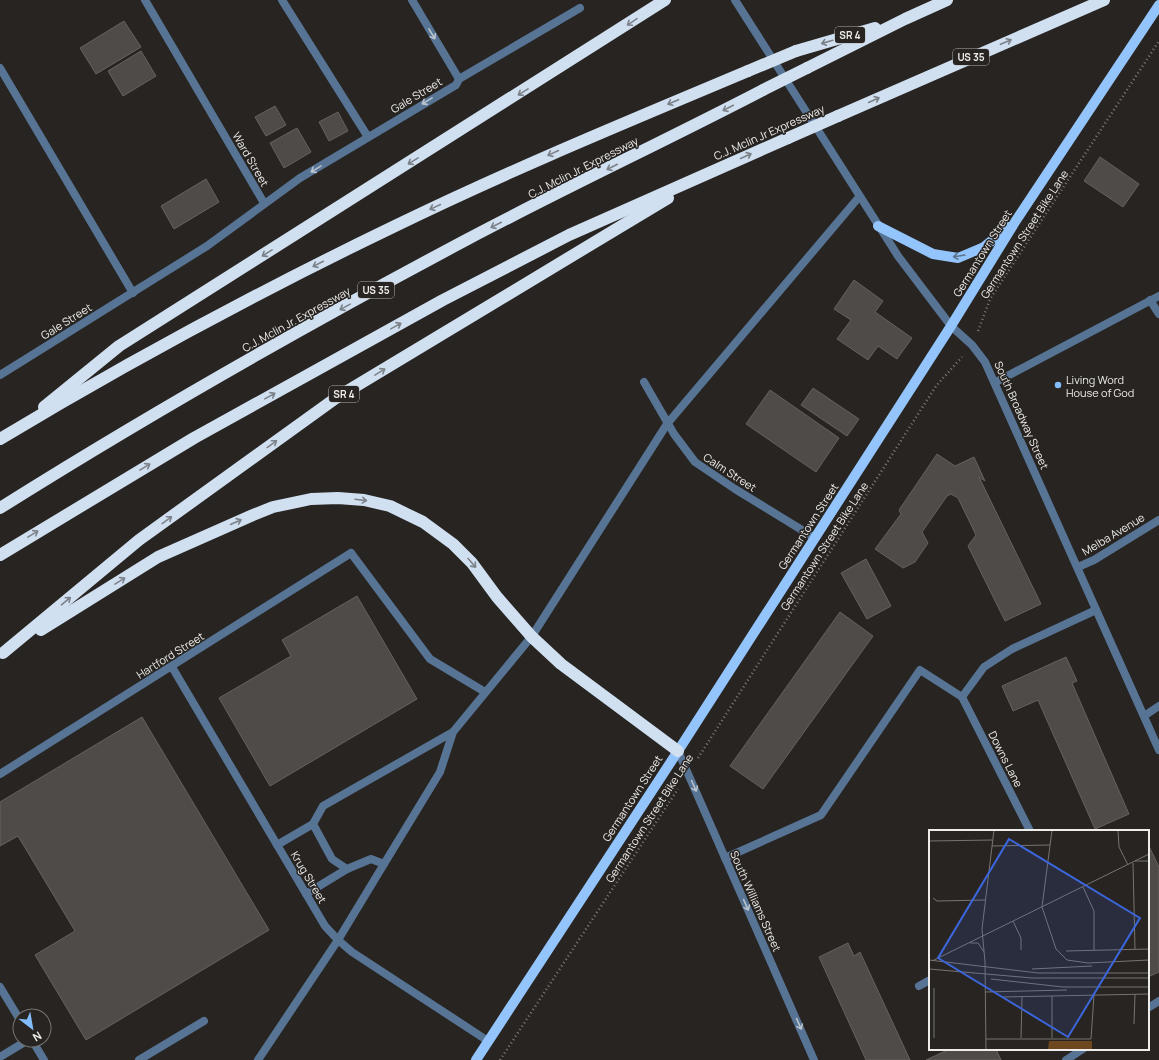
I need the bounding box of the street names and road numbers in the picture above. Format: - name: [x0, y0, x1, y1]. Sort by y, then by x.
- road number: SR 4: [835, 27, 865, 43]
- road number: US 35: [953, 49, 989, 65]
- street label: Gale Street: [388, 74, 444, 116]
- street label: C.J. Mclin Jr Expressway: [711, 101, 827, 163]
- street label: Ward Street: [229, 129, 273, 189]
- street label: C.J. Mclin Jr. Expressway: [525, 133, 641, 201]
- street label: Germantown Street Bike Lane: [978, 167, 1070, 301]
- street label: Germantown Street: [950, 207, 1014, 299]
- road number: US 35: [358, 282, 394, 298]
- street label: C.J. Mclin Jr. Expressway: [239, 283, 353, 355]
- street label: Gale Street: [38, 299, 94, 343]
- street label: South Broadway Street: [991, 359, 1053, 471]
- road number: SR 4: [329, 386, 359, 402]
- street label: Calm Street: [701, 449, 759, 495]
- street label: Germantown Street Bike Lane: [777, 478, 872, 613]
- street label: Germantown Street: [774, 480, 842, 572]
- street label: Melba Avenue: [1079, 509, 1148, 559]
- street label: Hartford Street: [133, 628, 207, 682]
- street label: Downs Lane: [985, 728, 1027, 790]
- street label: Germantown Street Bike Lane: [602, 750, 697, 885]
- street label: Germantown Street: [598, 752, 666, 844]
- street label: Krug Street: [288, 848, 330, 906]
- street label: South Williams Street: [727, 848, 785, 954]

